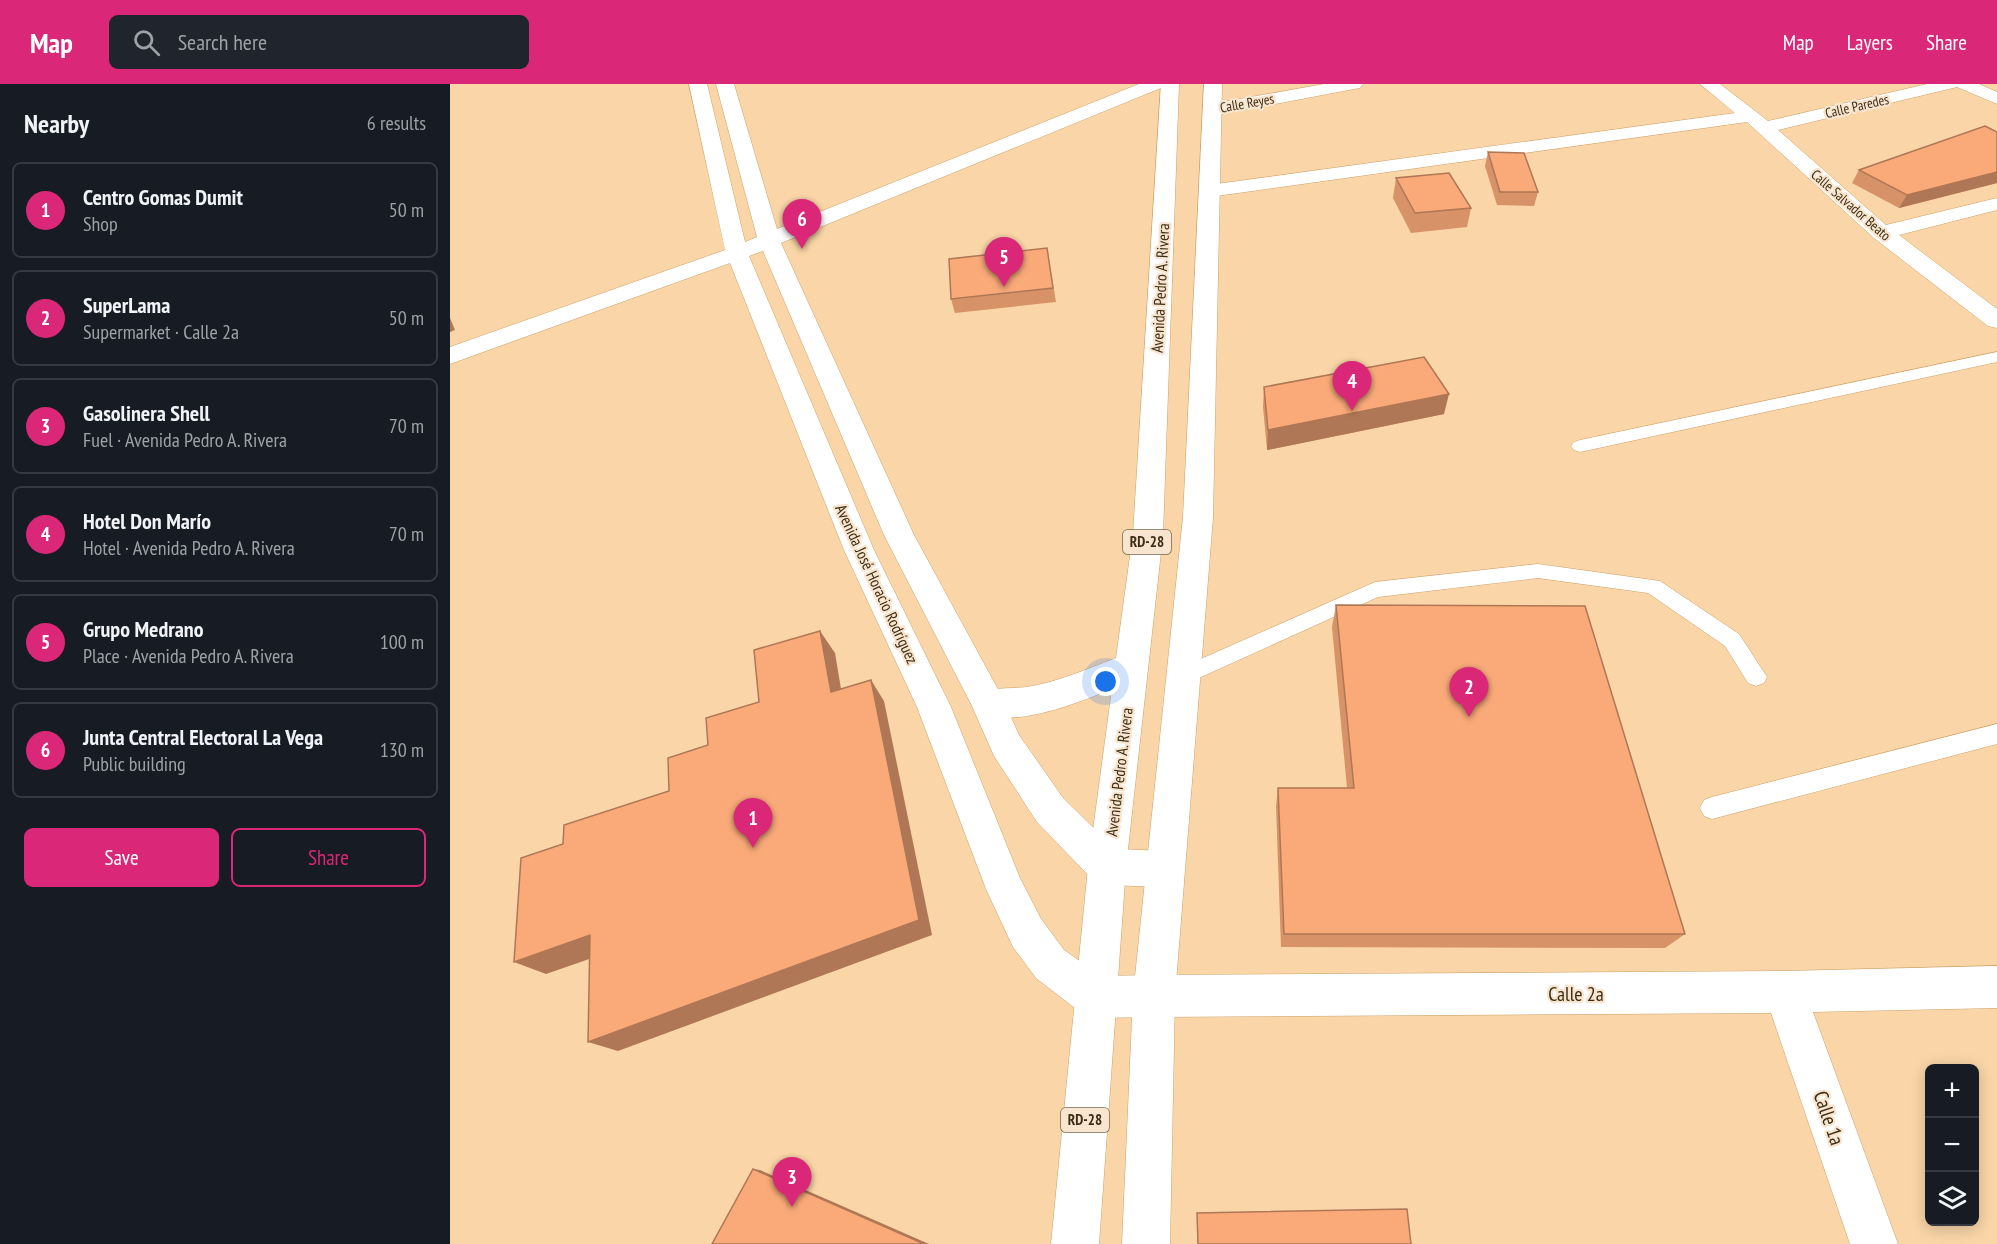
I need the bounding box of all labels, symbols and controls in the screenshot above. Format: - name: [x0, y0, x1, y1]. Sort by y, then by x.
- search box: [109, 15, 529, 69]
- text: Map: [30, 24, 73, 61]
- icon: search: [130, 26, 163, 59]
- text: Search here: [178, 28, 267, 56]
- text: Map: [1783, 29, 1814, 56]
- text: Layers: [1847, 29, 1893, 56]
- text: Share: [1926, 29, 1967, 56]
- street label: Calle Reyes: [1219, 89, 1276, 117]
- street label: Calle Paredes: [1823, 90, 1891, 122]
- text: Nearby: [24, 107, 89, 140]
- text: 6 results: [367, 110, 426, 136]
- street label: Calle Salvador Beato: [1807, 166, 1895, 244]
- text: Centro Gomas Dumit: [83, 183, 243, 211]
- text: 1: [41, 197, 50, 223]
- text: 50 m: [389, 197, 424, 223]
- pin: 6: [782, 200, 822, 249]
- text: Shop: [83, 211, 118, 237]
- street label: Avenida Pedro A. Rivera: [1147, 223, 1173, 353]
- pin: 5: [984, 238, 1024, 287]
- text: SuperLama: [83, 291, 170, 319]
- text: 2: [41, 305, 50, 331]
- text: 50 m: [389, 305, 424, 331]
- text: Supermarket · Calle 2a: [83, 319, 239, 345]
- pin: 4: [1332, 362, 1372, 411]
- text: Gasolinera Shell: [83, 399, 210, 427]
- text: 3: [41, 413, 50, 439]
- text: 70 m: [389, 413, 424, 439]
- text: Fuel · Avenida Pedro A. Rivera: [83, 427, 287, 453]
- street label: Avenida José Horacio Rodríguez: [831, 501, 923, 667]
- text: Hotel Don Marío: [83, 507, 211, 535]
- text: 4: [41, 521, 50, 547]
- text: 70 m: [389, 521, 424, 547]
- road number: RD-28: [1123, 530, 1171, 554]
- text: Hotel · Avenida Pedro A. Rivera: [83, 535, 295, 561]
- text: Grupo Medrano: [83, 615, 203, 643]
- text: 5: [41, 629, 50, 655]
- text: 100 m: [380, 629, 424, 655]
- text: Place · Avenida Pedro A. Rivera: [83, 643, 294, 669]
- your location: [1091, 667, 1120, 696]
- pin: 2: [1450, 668, 1488, 717]
- street label: Avenida Pedro A. Rivera: [1101, 707, 1137, 837]
- text: Junta Central Electoral La Vega: [83, 723, 323, 751]
- text: 6: [41, 737, 50, 763]
- text: 130 m: [380, 737, 424, 763]
- text: Public building: [83, 751, 186, 777]
- pin: 1: [734, 798, 772, 848]
- button: Save: [24, 828, 219, 887]
- button: Share: [231, 828, 426, 887]
- street label: Calle 2a: [1548, 981, 1604, 1007]
- map controls: [1925, 1064, 1979, 1226]
- button: +: [1925, 1064, 1979, 1118]
- street label: Calle 1a: [1808, 1087, 1850, 1149]
- road number: RD-28: [1061, 1108, 1109, 1132]
- button: −: [1925, 1118, 1979, 1172]
- pin: 3: [772, 1158, 812, 1207]
- button: layers: [1925, 1172, 1979, 1226]

